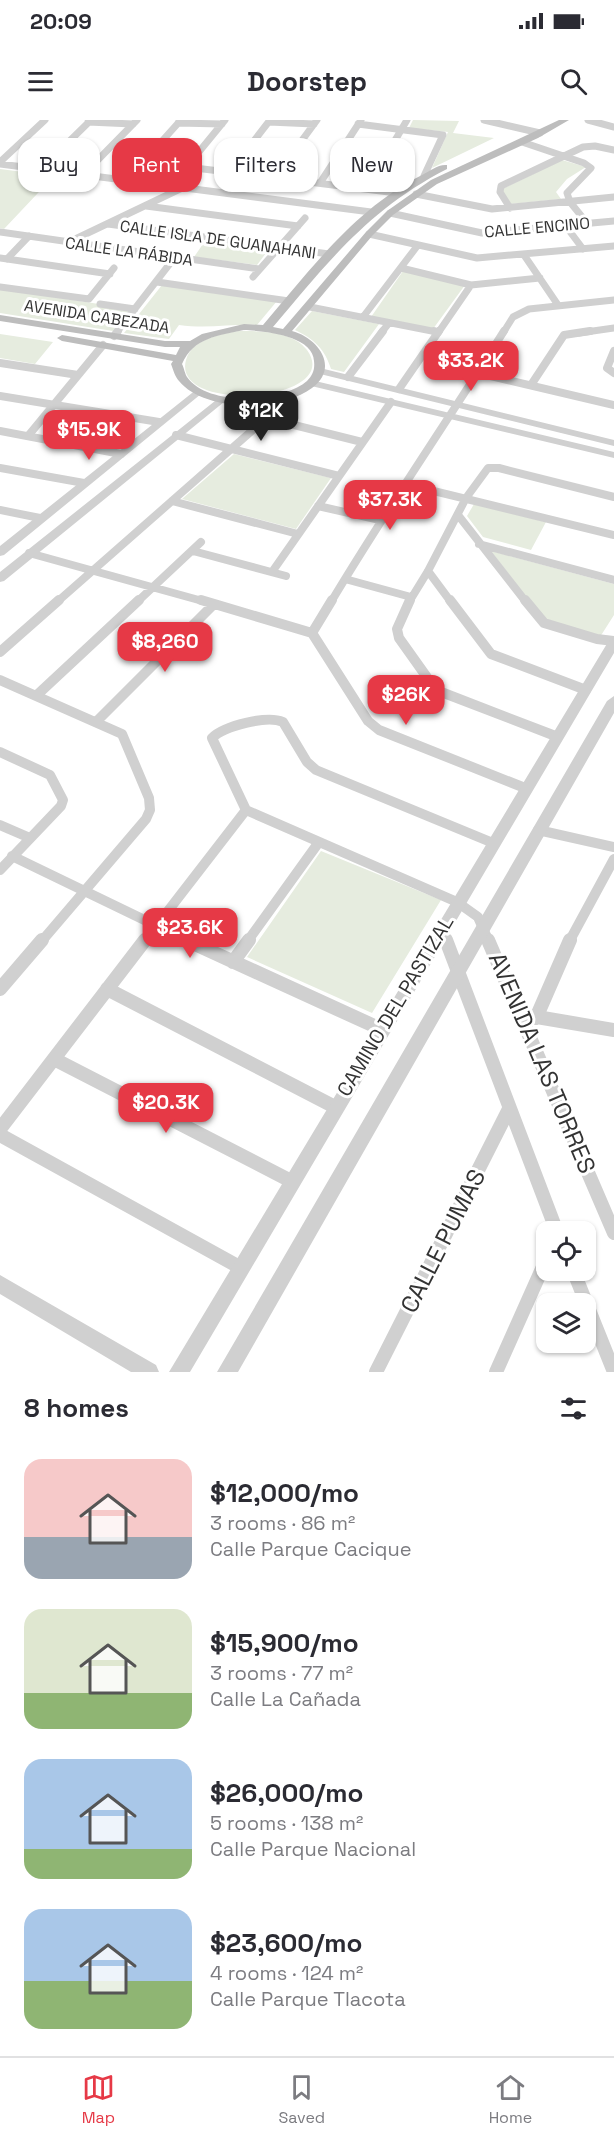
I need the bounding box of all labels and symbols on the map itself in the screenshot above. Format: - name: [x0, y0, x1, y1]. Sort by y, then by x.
- street label: CALLE ENCINO: [483, 212, 591, 243]
- street label: CALLE ISLA DE GUANAHANI: [118, 215, 317, 264]
- street label: CALLE LA RÁBIDA: [64, 232, 194, 271]
- street label: AVENIDA CABEZADA: [23, 295, 171, 338]
- pin: $33.2K: [422, 341, 520, 392]
- pin: $12K: [225, 391, 297, 442]
- pin: $15.9K: [40, 410, 138, 461]
- pin: $37.3K: [341, 480, 439, 531]
- pin: $8,260: [116, 622, 214, 673]
- pin: $26K: [370, 675, 442, 726]
- pin: $23.6K: [141, 908, 239, 959]
- street label: CAMINO DEL PASTIZAL: [331, 911, 459, 1101]
- street label: AVENIDA LAS TORRES: [482, 948, 603, 1178]
- pin: $20.3K: [117, 1083, 215, 1134]
- street label: CALLE PUMAS: [393, 1164, 492, 1318]

